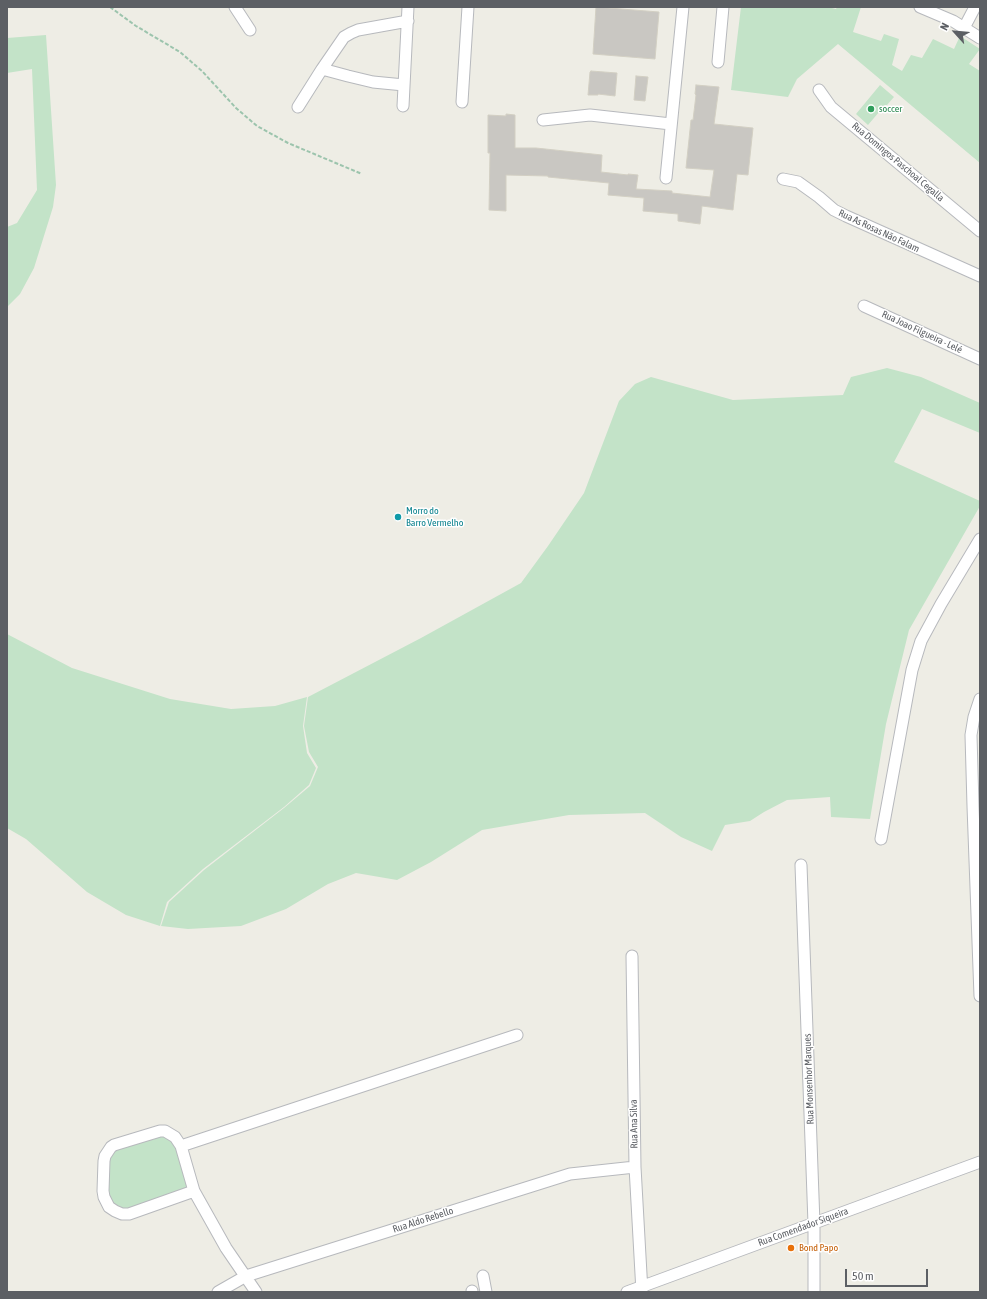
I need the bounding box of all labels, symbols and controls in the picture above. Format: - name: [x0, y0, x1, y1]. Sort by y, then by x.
- north arrow: [935, 12, 975, 52]
- text: N: [937, 21, 951, 32]
- place label: soccer: [879, 103, 902, 115]
- marker: soccer: [866, 104, 876, 114]
- street label: Rua Domingos Paschoal Cegalla: [849, 120, 947, 204]
- street label: Rua As Rosas Não Falam: [837, 207, 921, 255]
- street label: Rua Joao Filgueira - Lelé: [880, 308, 964, 356]
- place label: Morro do Barro Vermelho: [406, 505, 463, 528]
- marker: Morro do Barro Vermelho: [393, 512, 403, 522]
- street label: Rua Monsenhor Marques: [801, 1033, 817, 1125]
- street label: Rua Ana Silva: [628, 1099, 640, 1149]
- street label: Rua Aldo Rebello: [391, 1205, 455, 1235]
- street label: Rua Comendador Siqueira: [756, 1205, 850, 1249]
- place label: Bond Papo: [799, 1242, 838, 1254]
- marker: Bond Papo: [786, 1243, 796, 1253]
- scale bar: [847, 1261, 930, 1287]
- text: 50 m: [852, 1269, 874, 1283]

